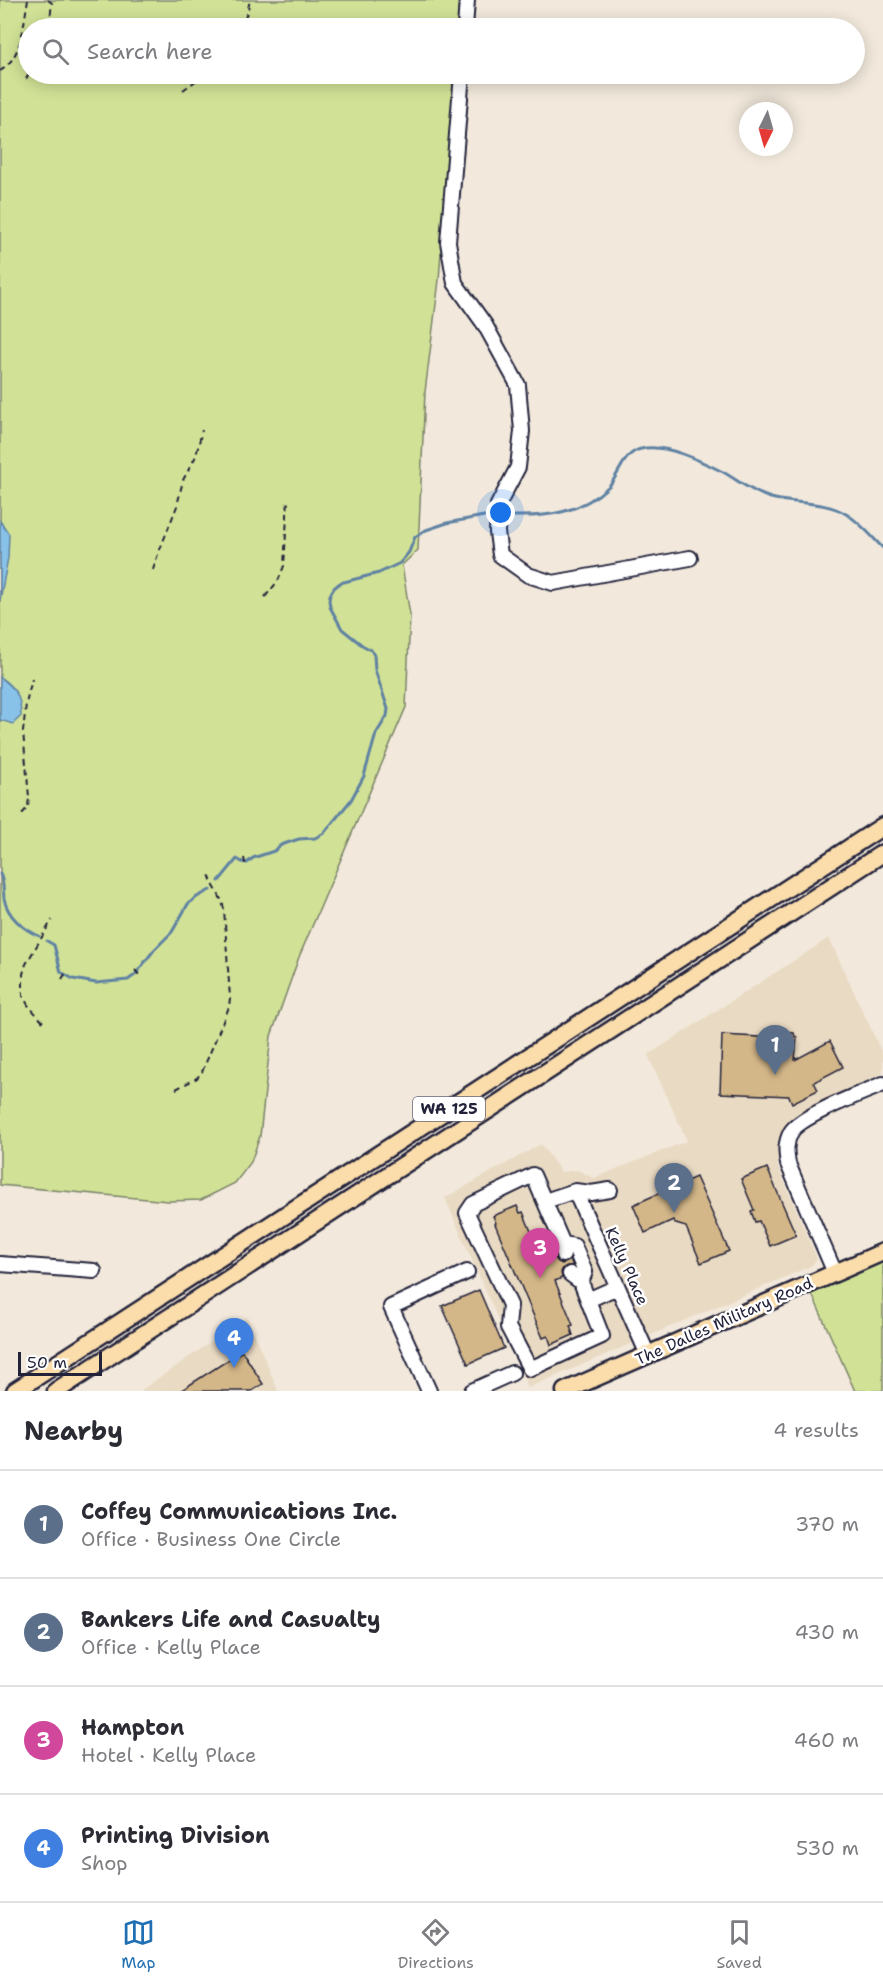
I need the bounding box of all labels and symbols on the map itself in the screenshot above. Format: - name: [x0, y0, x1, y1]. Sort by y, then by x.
- north arrow: [739, 102, 793, 156]
- your location: [486, 498, 515, 527]
- pin: 1: [756, 1026, 794, 1075]
- road number: WA 125: [413, 1097, 485, 1121]
- pin: 2: [654, 1164, 694, 1213]
- street label: Kelly Place: [600, 1224, 654, 1308]
- pin: 3: [520, 1228, 560, 1278]
- street label: The Dalles Military Road: [632, 1272, 816, 1370]
- pin: 4: [214, 1318, 254, 1368]
- scale bar: [18, 1349, 102, 1376]

